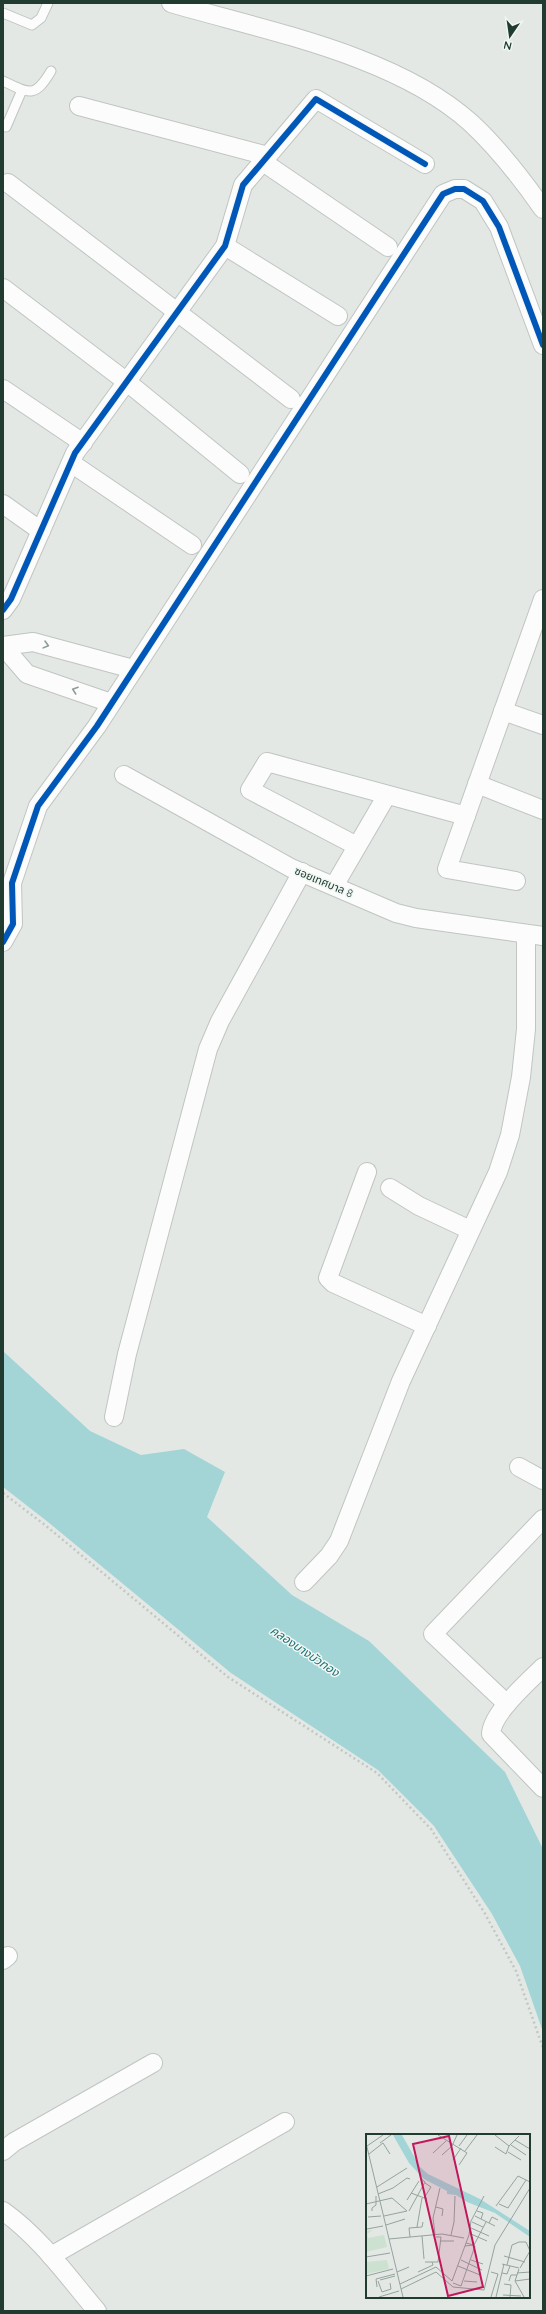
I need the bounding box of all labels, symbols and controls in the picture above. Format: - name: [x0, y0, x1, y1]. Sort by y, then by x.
- north arrow: [490, 16, 530, 56]
- text: N: [502, 38, 513, 53]
- one-way arrow: [43, 641, 49, 649]
- one-way arrow: [71, 687, 78, 695]
- street label: ซอยเทศบาล 8: [293, 863, 355, 901]
- water label: คลองบางบัวทอง: [268, 1622, 343, 1680]
- inset map: [366, 2134, 530, 2298]

